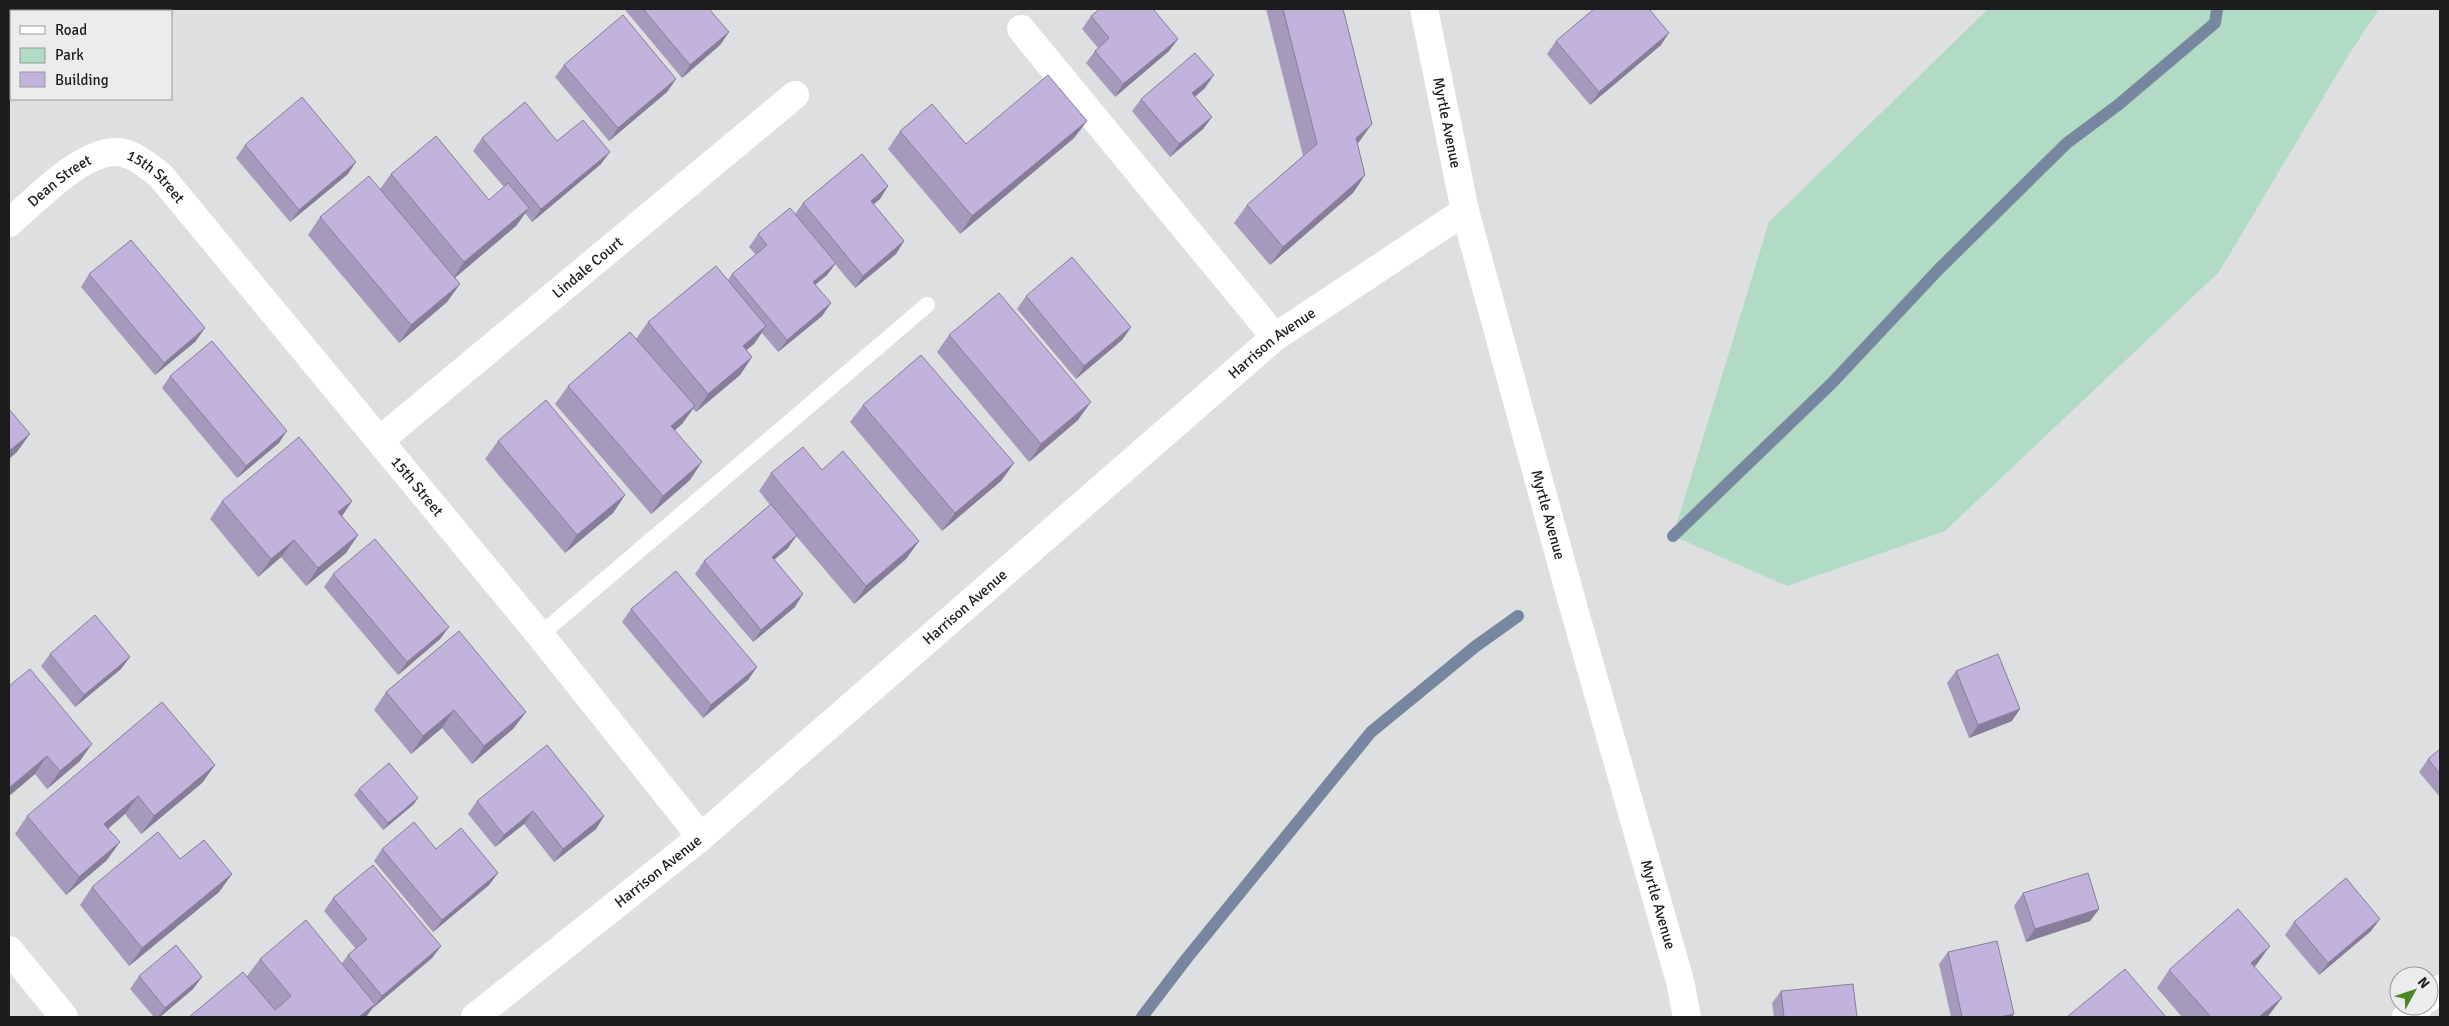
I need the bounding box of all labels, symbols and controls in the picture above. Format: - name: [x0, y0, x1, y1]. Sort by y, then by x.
- legend: [10, 10, 172, 100]
- text: Road: [55, 21, 87, 39]
- text: Park: [55, 46, 84, 64]
- text: Building: [55, 71, 109, 89]
- street label: Myrtle Avenue: [1429, 76, 1465, 170]
- street label: 15th Street: [124, 146, 188, 207]
- street label: Dean Street: [24, 151, 94, 211]
- street label: Lindale Court: [549, 233, 627, 302]
- street label: Harrison Avenue: [1225, 304, 1319, 383]
- street label: 15th Street: [387, 453, 447, 520]
- street label: Myrtle Avenue: [1527, 468, 1569, 562]
- street label: Harrison Avenue: [919, 565, 1011, 649]
- street label: Harrison Avenue: [611, 831, 705, 911]
- street label: Myrtle Avenue: [1637, 858, 1679, 951]
- north arrow: [2389, 966, 2439, 1016]
- text: N: [2414, 974, 2433, 992]

